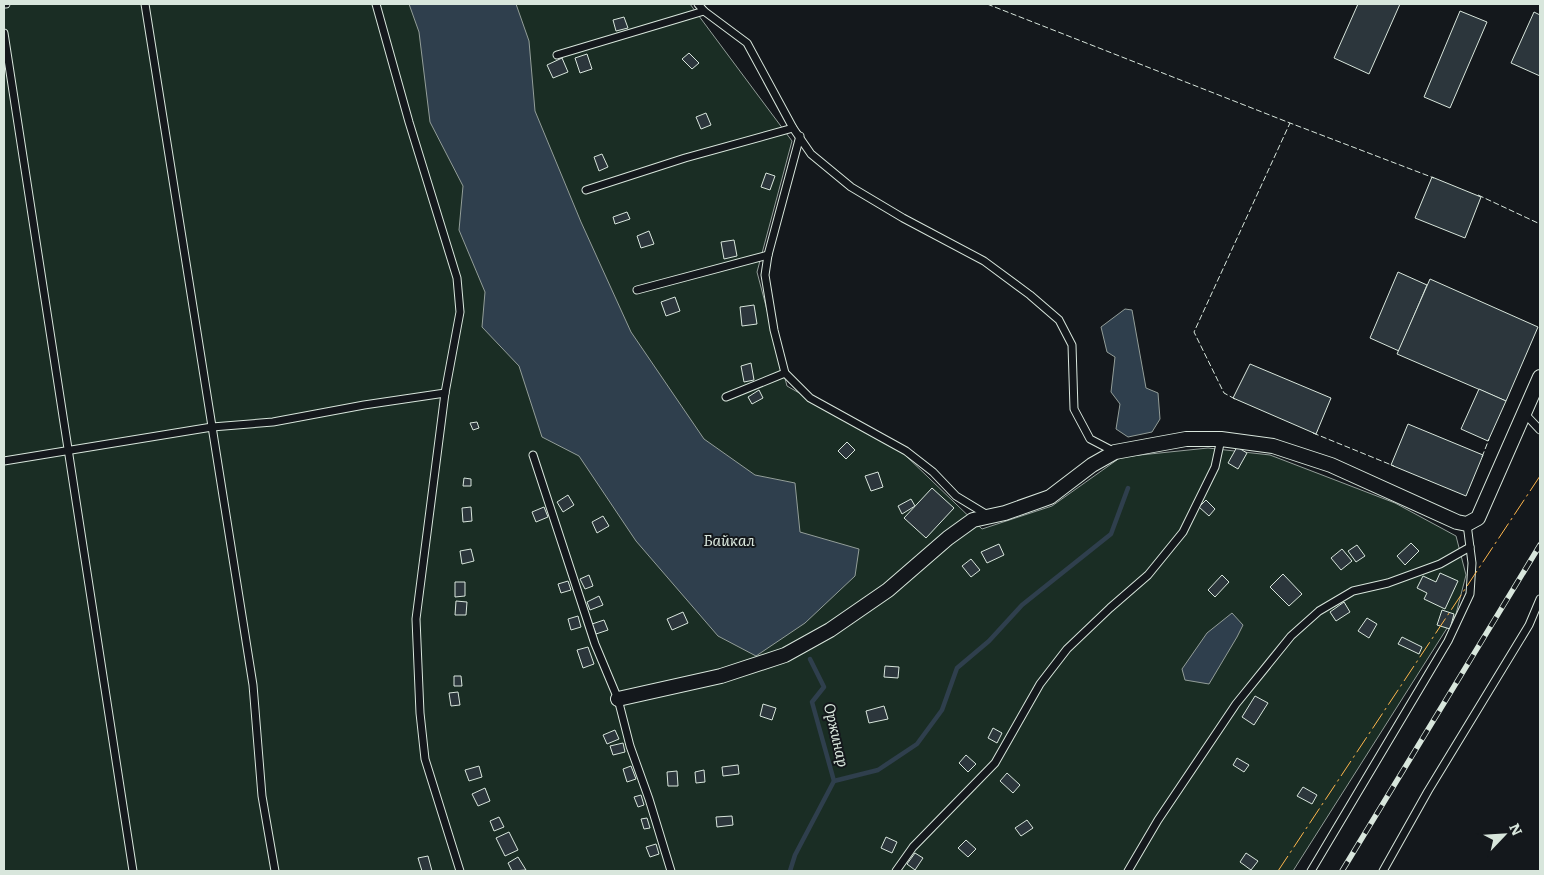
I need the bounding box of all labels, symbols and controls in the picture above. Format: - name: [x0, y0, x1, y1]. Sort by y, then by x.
- water label: Байкал: [703, 528, 756, 551]
- water label: Оржинар: [819, 700, 856, 769]
- north arrow: [1479, 810, 1529, 860]
- text: N: [1505, 820, 1528, 839]

